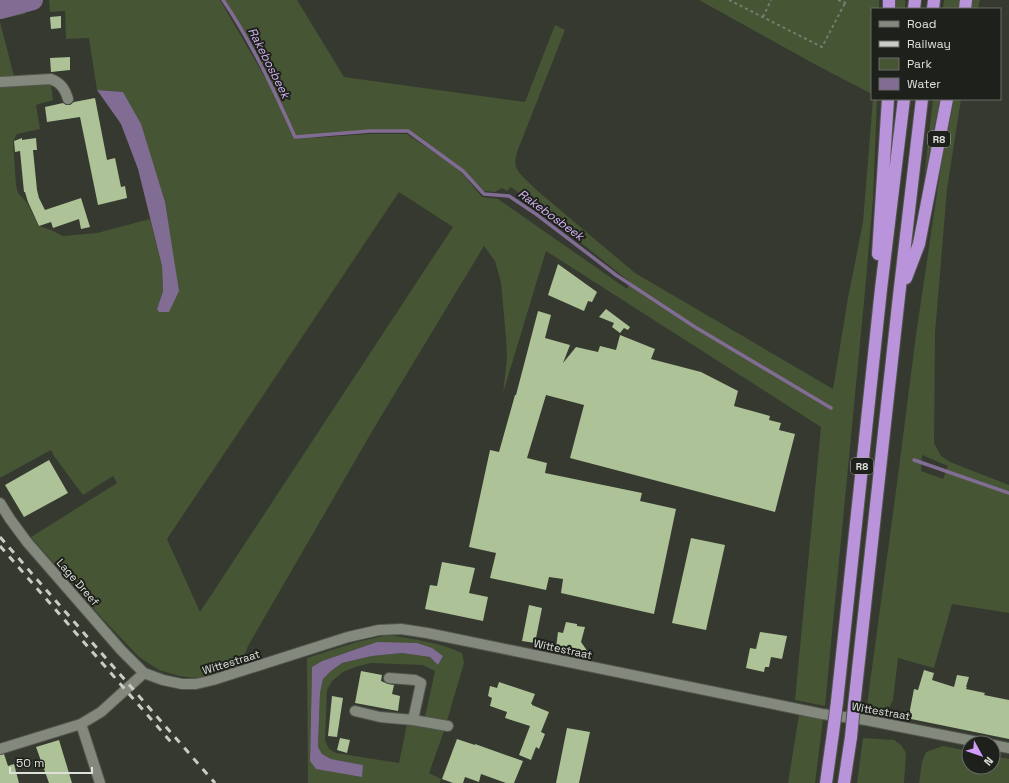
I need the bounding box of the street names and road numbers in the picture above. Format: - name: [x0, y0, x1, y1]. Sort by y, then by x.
- road number: R8: [928, 131, 950, 147]
- road number: R8: [851, 458, 873, 474]
- street label: Lage Dreef: [54, 556, 102, 608]
- street label: Wittestraat: [532, 636, 594, 662]
- street label: Wittestraat: [201, 647, 261, 677]
- street label: Wittestraat: [850, 699, 912, 723]

